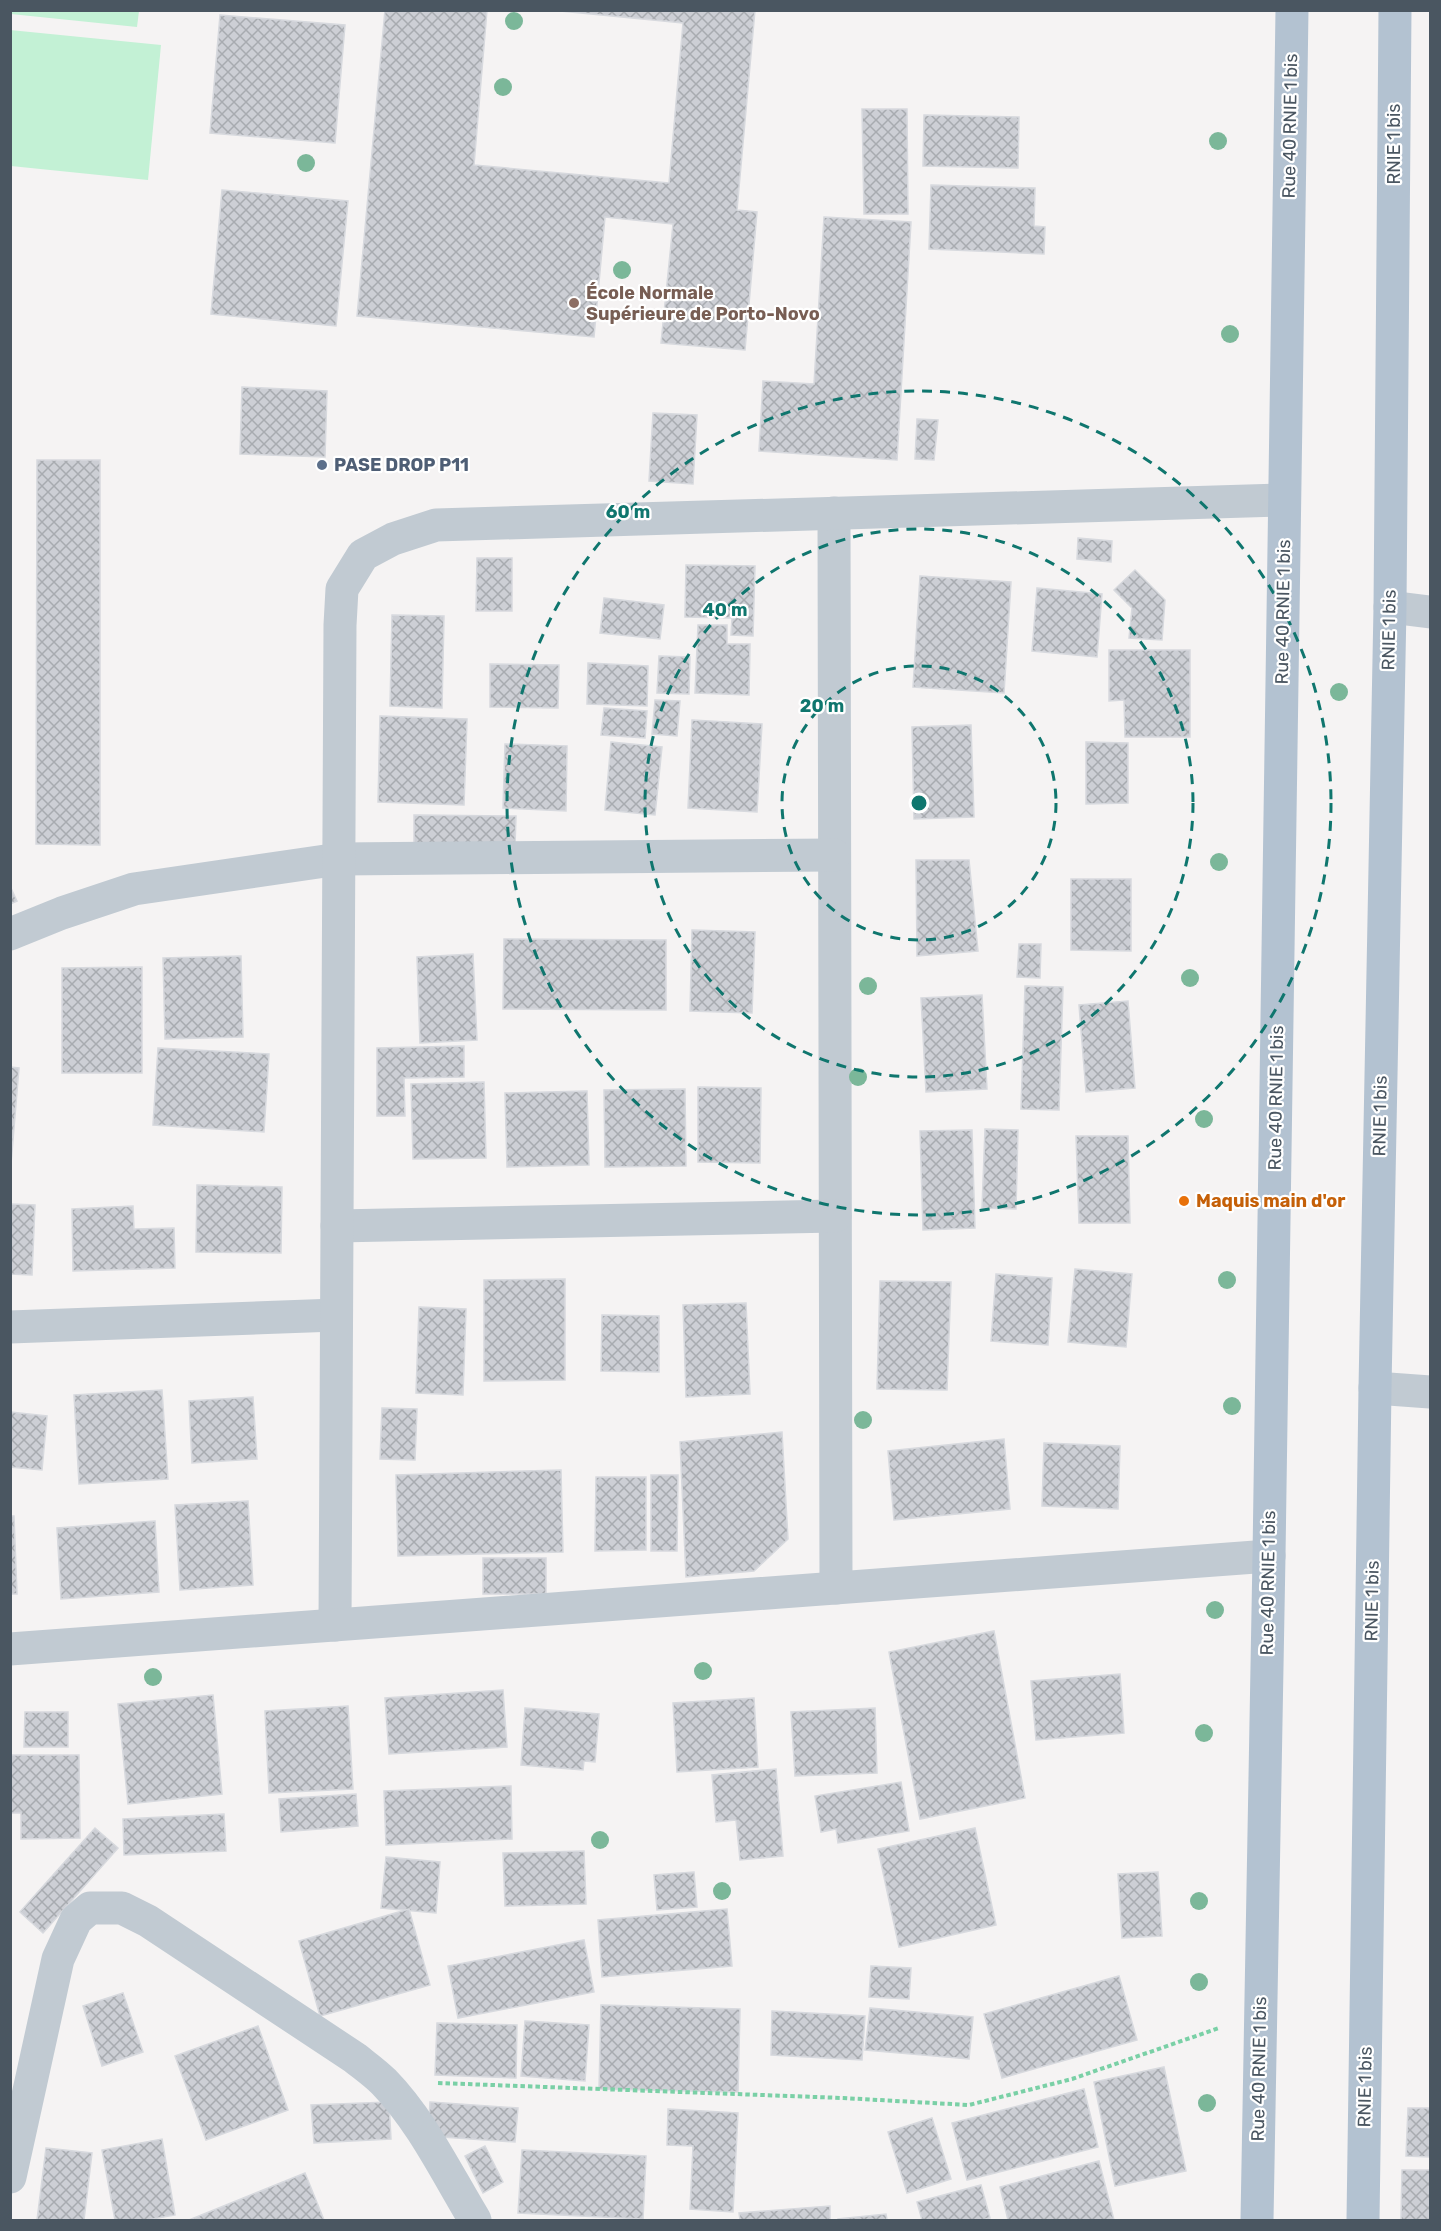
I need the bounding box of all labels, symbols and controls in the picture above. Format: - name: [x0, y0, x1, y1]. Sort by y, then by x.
- street label: Rue 40 RNIE 1 bis: [1278, 53, 1302, 199]
- street label: RNIE 1 bis: [1383, 104, 1405, 184]
- place label: École Normale Supérieure de Porto-Novo: [586, 282, 820, 325]
- marker: École Normale Supérieure de Porto-Novo: [567, 296, 581, 310]
- place label: PASE DROP P11: [334, 454, 469, 476]
- marker: PASE DROP P11: [315, 458, 329, 472]
- text: 60 m: [606, 501, 650, 523]
- street label: Rue 40 RNIE 1 bis: [1271, 539, 1295, 685]
- street label: RNIE 1 bis: [1377, 589, 1401, 671]
- text: 40 m: [703, 599, 747, 621]
- text: 20 m: [800, 695, 844, 717]
- centre of rings: [909, 793, 929, 813]
- street label: Rue 40 RNIE 1 bis: [1264, 1025, 1288, 1171]
- street label: RNIE 1 bis: [1368, 1075, 1392, 1157]
- place label: Maquis main d'or: [1196, 1190, 1346, 1212]
- marker: Maquis main d'or: [1177, 1194, 1191, 1208]
- street label: Rue 40 RNIE 1 bis: [1256, 1510, 1280, 1656]
- street label: RNIE 1 bis: [1360, 1560, 1384, 1642]
- street label: Rue 40 RNIE 1 bis: [1247, 1996, 1271, 2142]
- street label: RNIE 1 bis: [1353, 2046, 1377, 2128]

